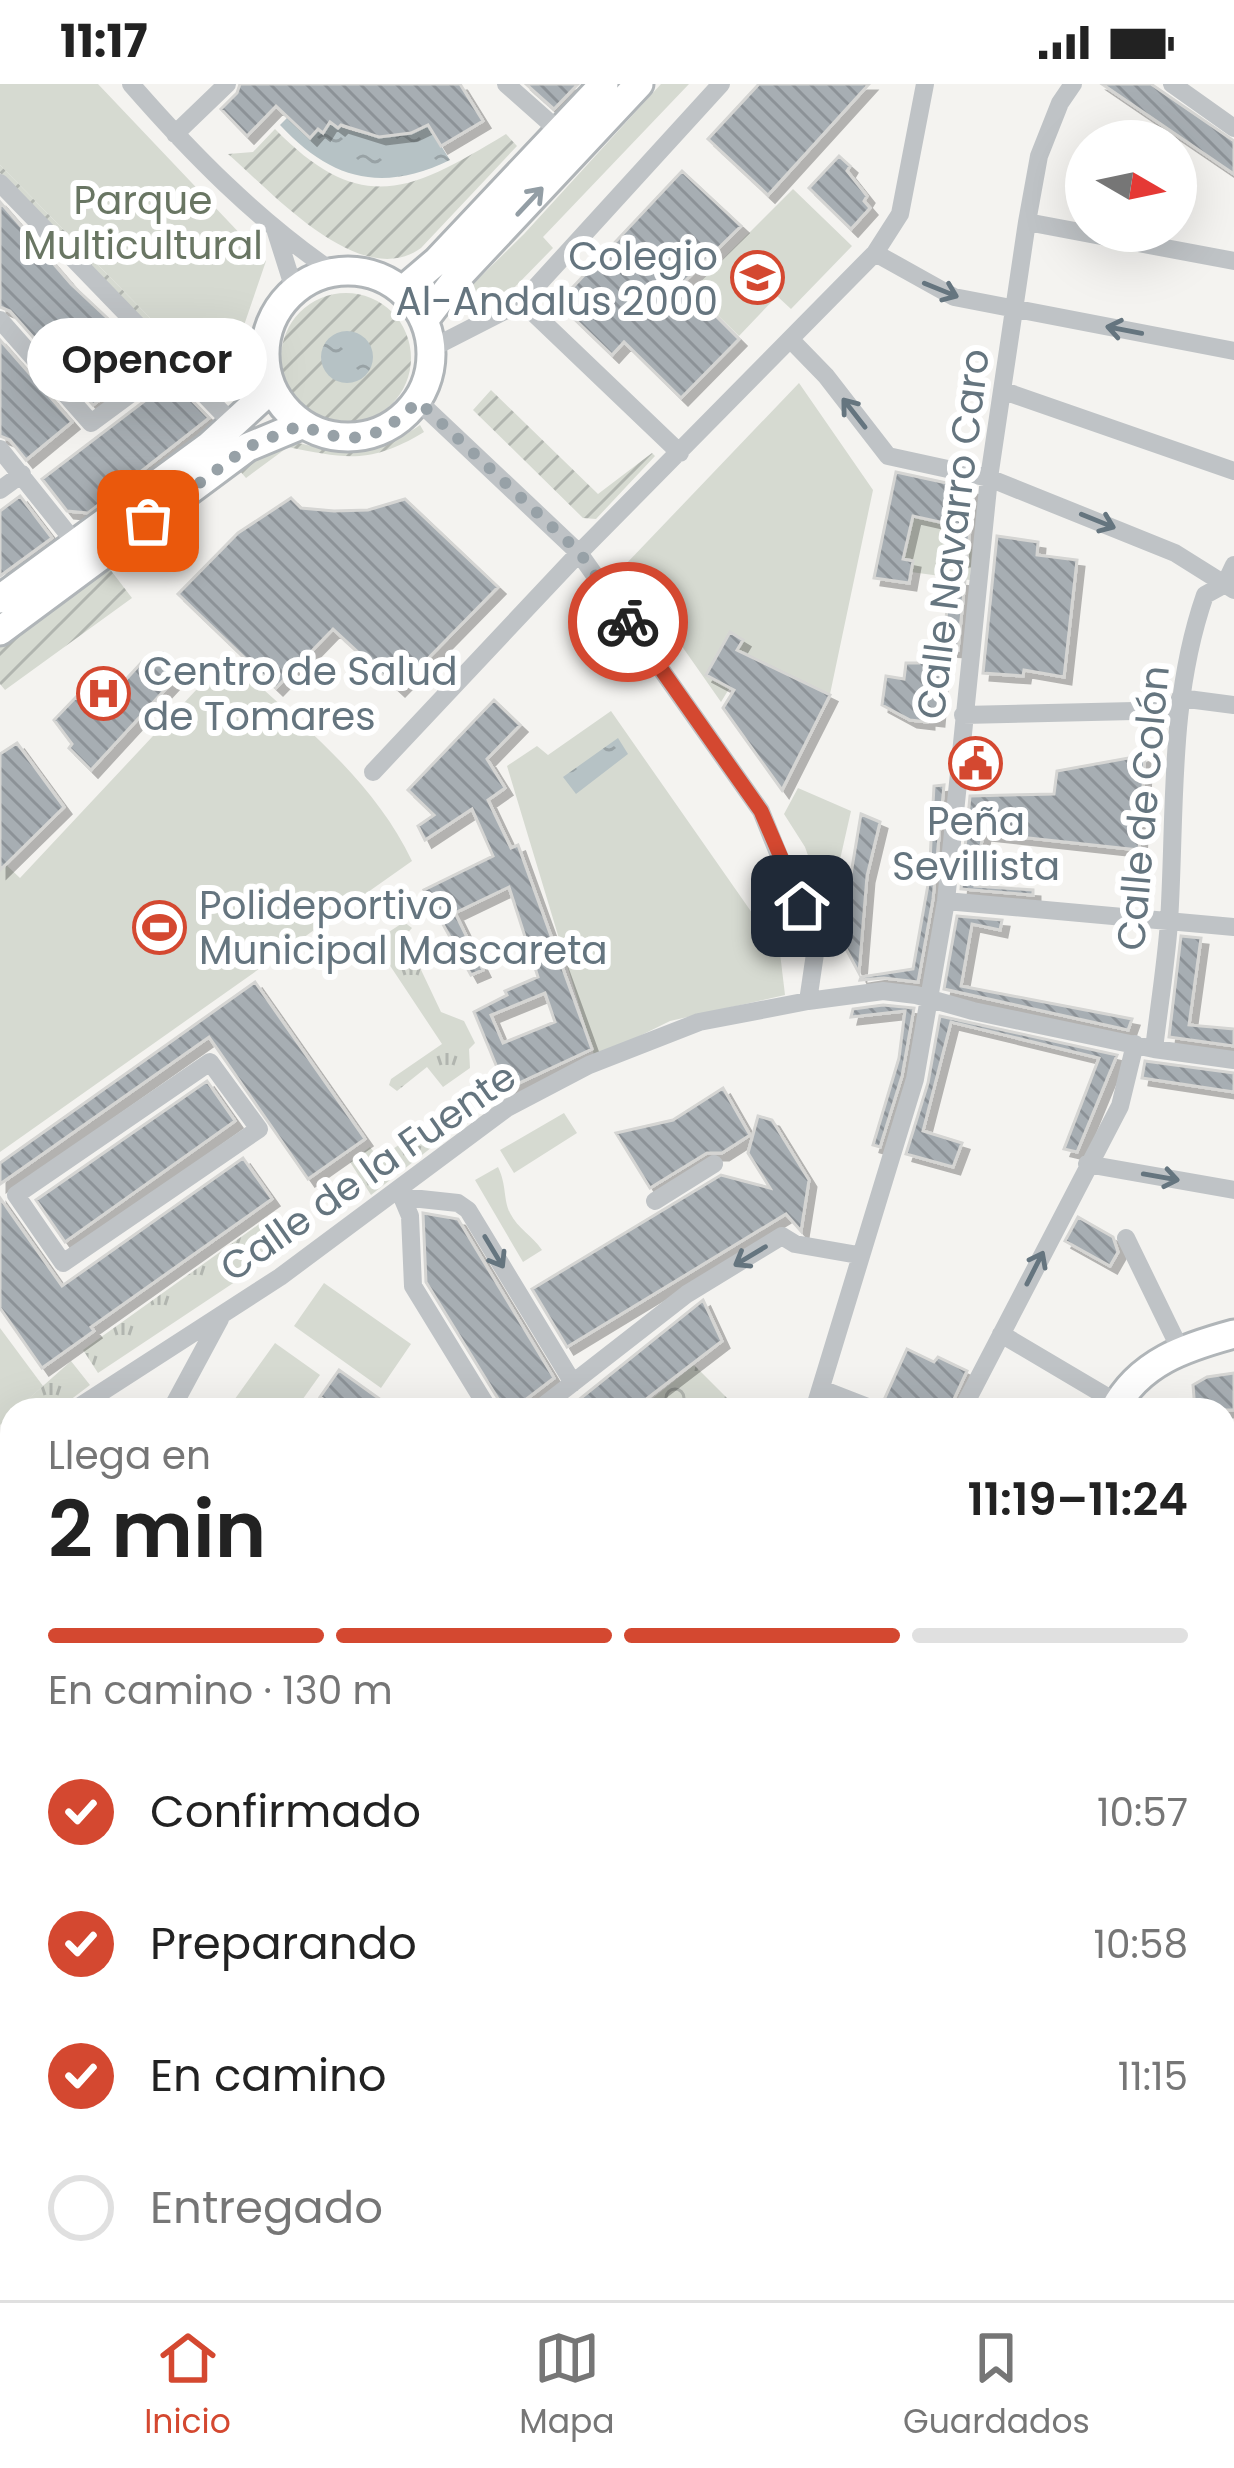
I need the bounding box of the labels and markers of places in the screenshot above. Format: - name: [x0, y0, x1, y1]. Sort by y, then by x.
- place label: Colegio Al-Andalus 2000: [395, 229, 718, 329]
- school or university icon: Colegio Al-Andalus 2000: [729, 250, 785, 306]
- callout: Opencor: [28, 317, 268, 401]
- pin: [97, 470, 199, 572]
- place label: Centro de Salud de Tomares: [143, 644, 458, 744]
- hospital icon: Centro de Salud de Tomares: [76, 665, 132, 721]
- public building icon: Peña Sevillista: [948, 736, 1004, 792]
- place label: Peña Sevillista: [892, 794, 1060, 894]
- pin: [751, 855, 853, 957]
- place label: Polideportivo Municipal Mascareta: [199, 878, 608, 978]
- sports icon: Polideportivo Municipal Mascareta: [132, 899, 188, 955]

